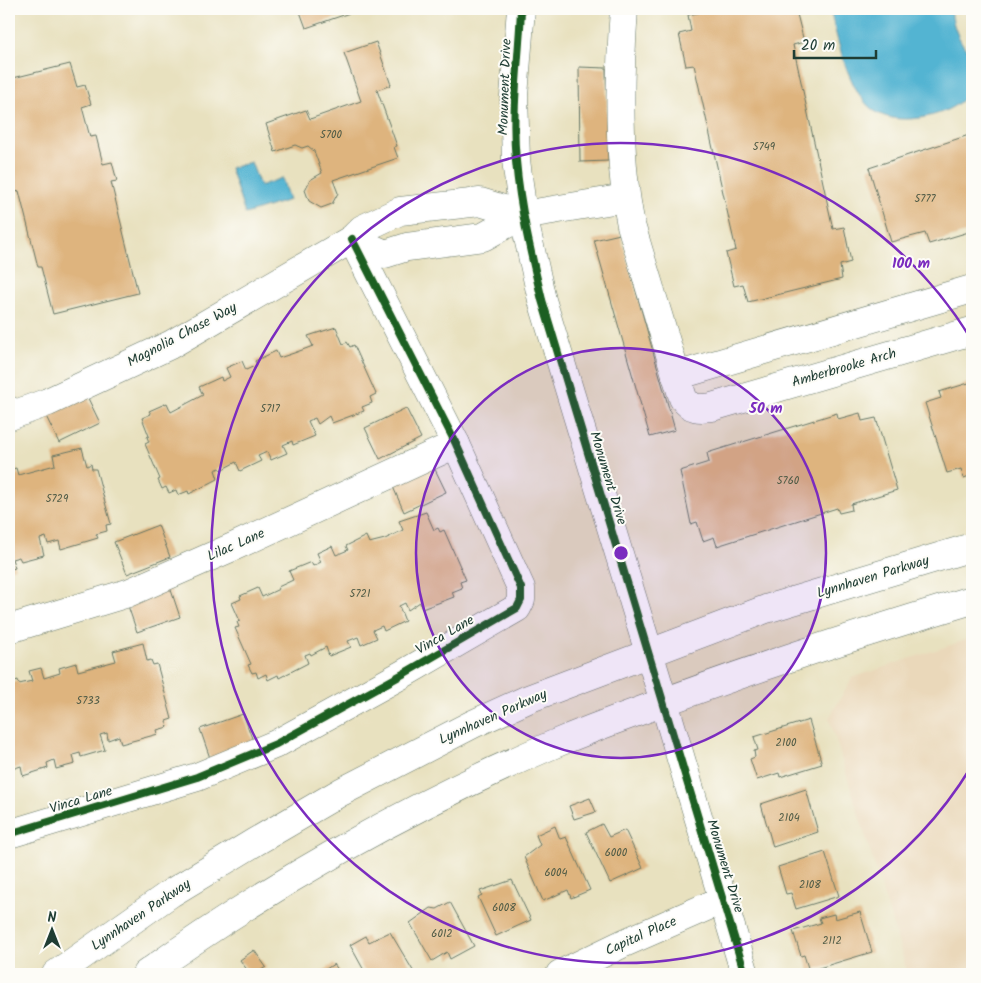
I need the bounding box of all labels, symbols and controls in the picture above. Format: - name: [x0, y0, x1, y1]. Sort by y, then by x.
- scale bar: [794, 28, 876, 60]
- text: 20 m: [801, 34, 835, 58]
- street label: Monument Drive: [492, 38, 518, 136]
- house number: 5700: [320, 126, 342, 144]
- house number: 5749: [753, 138, 776, 156]
- house number: 5777: [914, 190, 936, 208]
- text: 100 m: [892, 252, 930, 276]
- street label: Magnolia Chase Way: [123, 297, 241, 373]
- street label: Amberbrooke Arch: [789, 343, 899, 393]
- text: 50 m: [748, 397, 783, 421]
- house number: 5717: [260, 400, 281, 418]
- street label: Monument Drive: [583, 429, 633, 528]
- house number: 5760: [777, 472, 800, 490]
- house number: 5729: [46, 490, 69, 508]
- street label: Lilac Lane: [204, 522, 269, 567]
- centre of rings: [612, 544, 630, 562]
- street label: Lynnhaven Parkway: [814, 549, 932, 605]
- house number: 5721: [350, 585, 370, 603]
- street label: Vinca Lane: [412, 609, 479, 661]
- street label: Lynnhaven Parkway: [435, 683, 551, 751]
- house number: 5733: [76, 692, 100, 710]
- house number: 2100: [776, 734, 797, 752]
- street label: Vinca Lane: [47, 780, 116, 820]
- house number: 2104: [778, 809, 800, 827]
- street label: Monument Drive: [700, 817, 750, 916]
- house number: 6000: [605, 844, 628, 862]
- house number: 6004: [544, 864, 568, 882]
- street label: Lynnhaven Parkway: [87, 873, 196, 957]
- house number: 2108: [799, 876, 821, 894]
- house number: 6008: [492, 899, 516, 917]
- north arrow: [28, 906, 78, 956]
- text: N: [48, 907, 57, 929]
- street label: Capital Place: [602, 910, 681, 962]
- house number: 6012: [431, 925, 453, 943]
- house number: 2112: [822, 932, 842, 950]

